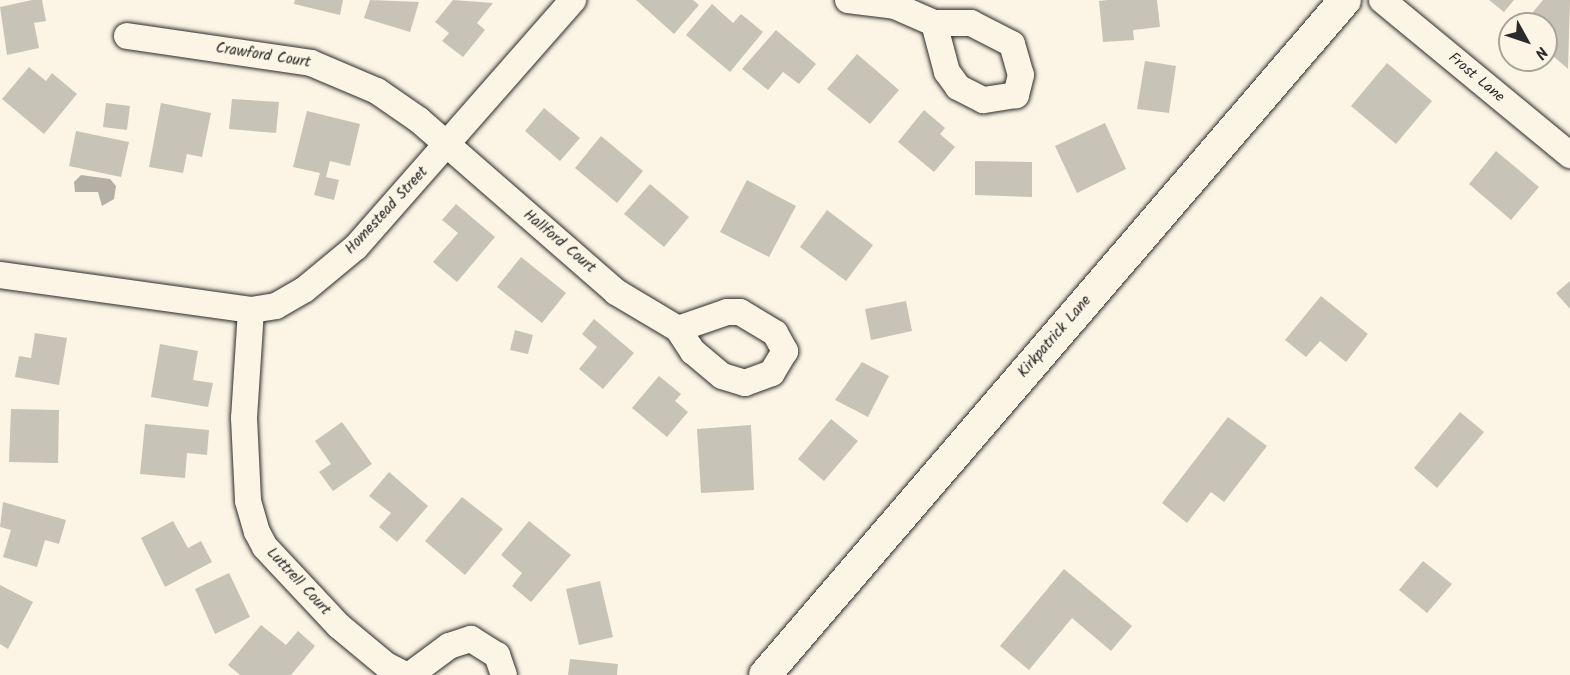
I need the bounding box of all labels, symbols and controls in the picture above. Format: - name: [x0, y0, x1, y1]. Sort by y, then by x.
- north arrow: [1498, 12, 1558, 72]
- street label: Crawford Court: [214, 40, 312, 72]
- text: N: [1528, 41, 1553, 65]
- street label: Frost Lane: [1444, 49, 1508, 107]
- street label: Homestead Street: [342, 164, 432, 258]
- street label: Hallford Court: [519, 206, 599, 278]
- street label: Kirkpatrick Lane: [1015, 292, 1095, 382]
- street label: Luttrell Court: [262, 544, 334, 620]

